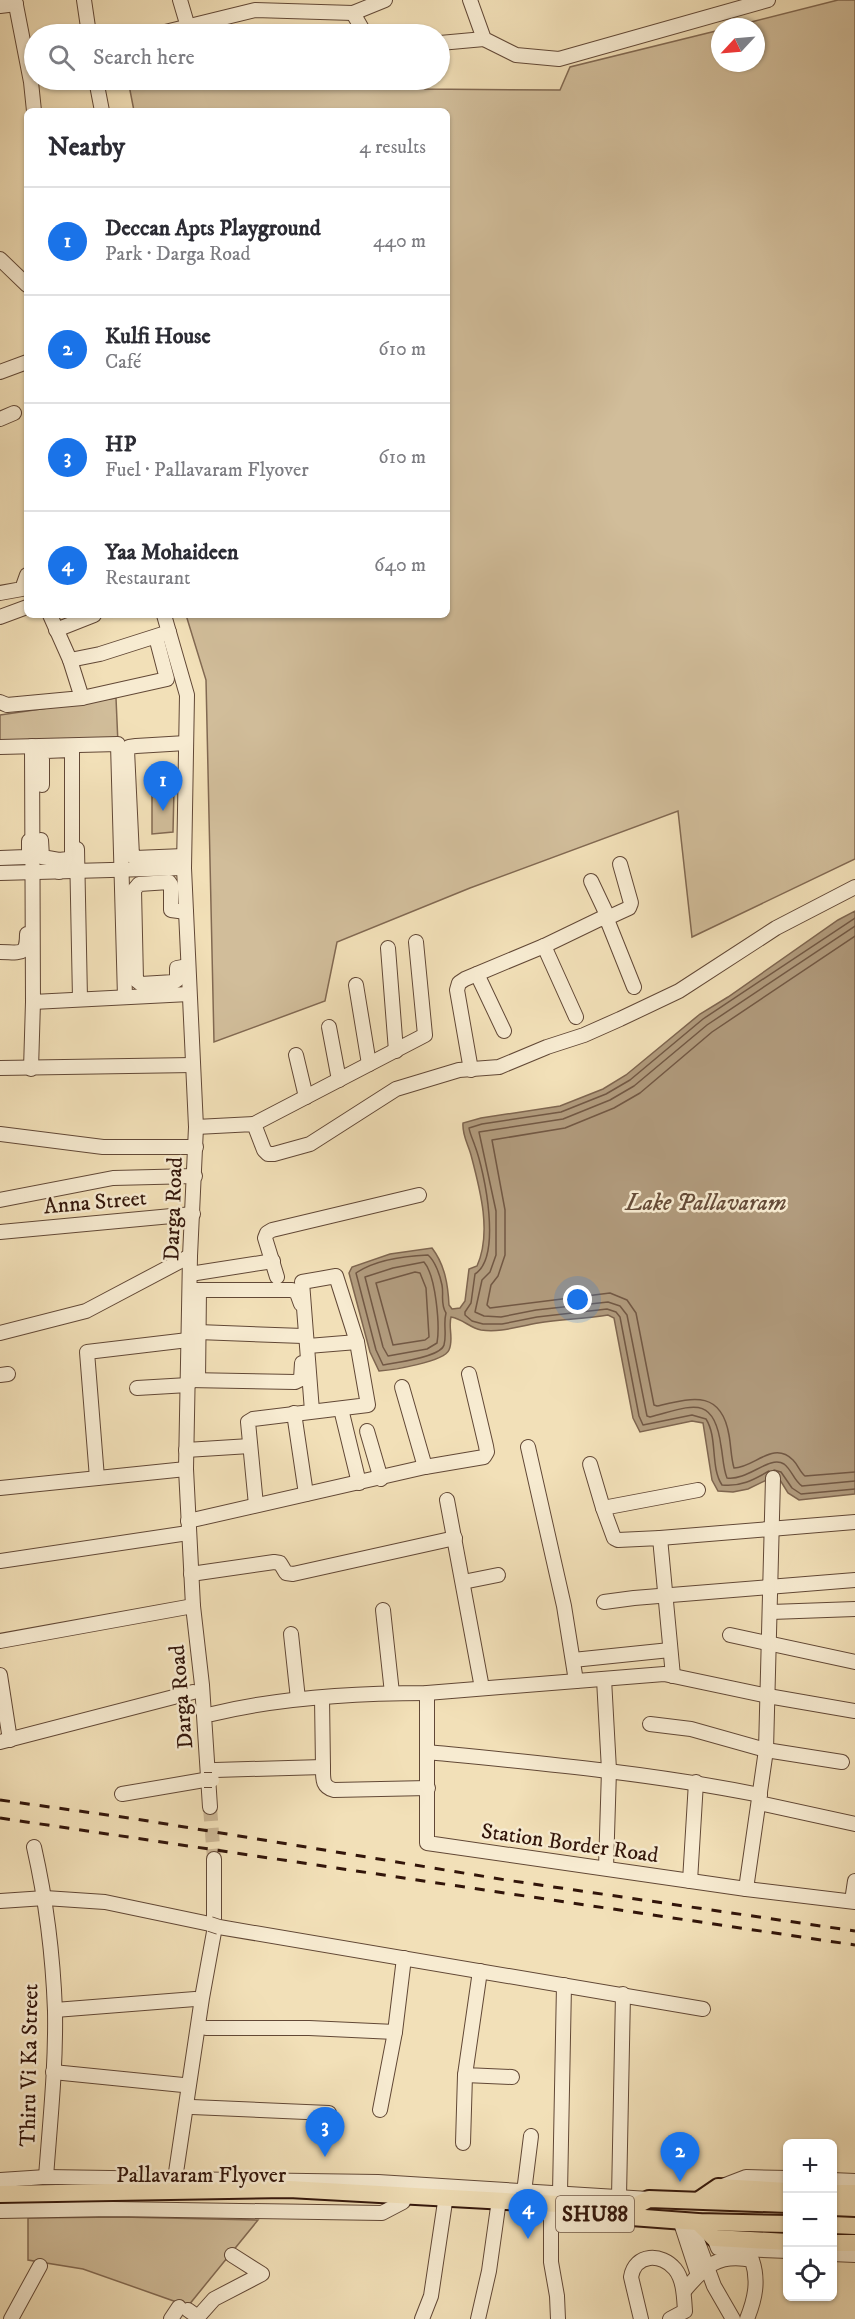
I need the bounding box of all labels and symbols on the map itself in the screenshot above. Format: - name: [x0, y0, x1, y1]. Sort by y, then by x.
- north arrow: [711, 18, 765, 72]
- pin: 1: [144, 762, 182, 811]
- street label: Darga Road: [158, 1156, 189, 1262]
- street label: Anna Street: [43, 1185, 148, 1220]
- water label: Lake Pallavaram: [623, 1188, 787, 1218]
- your location: [563, 1285, 592, 1314]
- street label: Darga Road: [164, 1644, 199, 1750]
- street label: Station Border Road: [479, 1818, 660, 1869]
- street label: Thiru Vi Ka Street: [15, 1983, 44, 2147]
- pin: 3: [306, 2108, 344, 2157]
- pin: 2: [660, 2132, 700, 2182]
- street label: Pallavaram Flyover: [116, 2162, 287, 2189]
- pin: 4: [508, 2190, 548, 2239]
- road number: SHU88: [556, 2196, 634, 2232]

